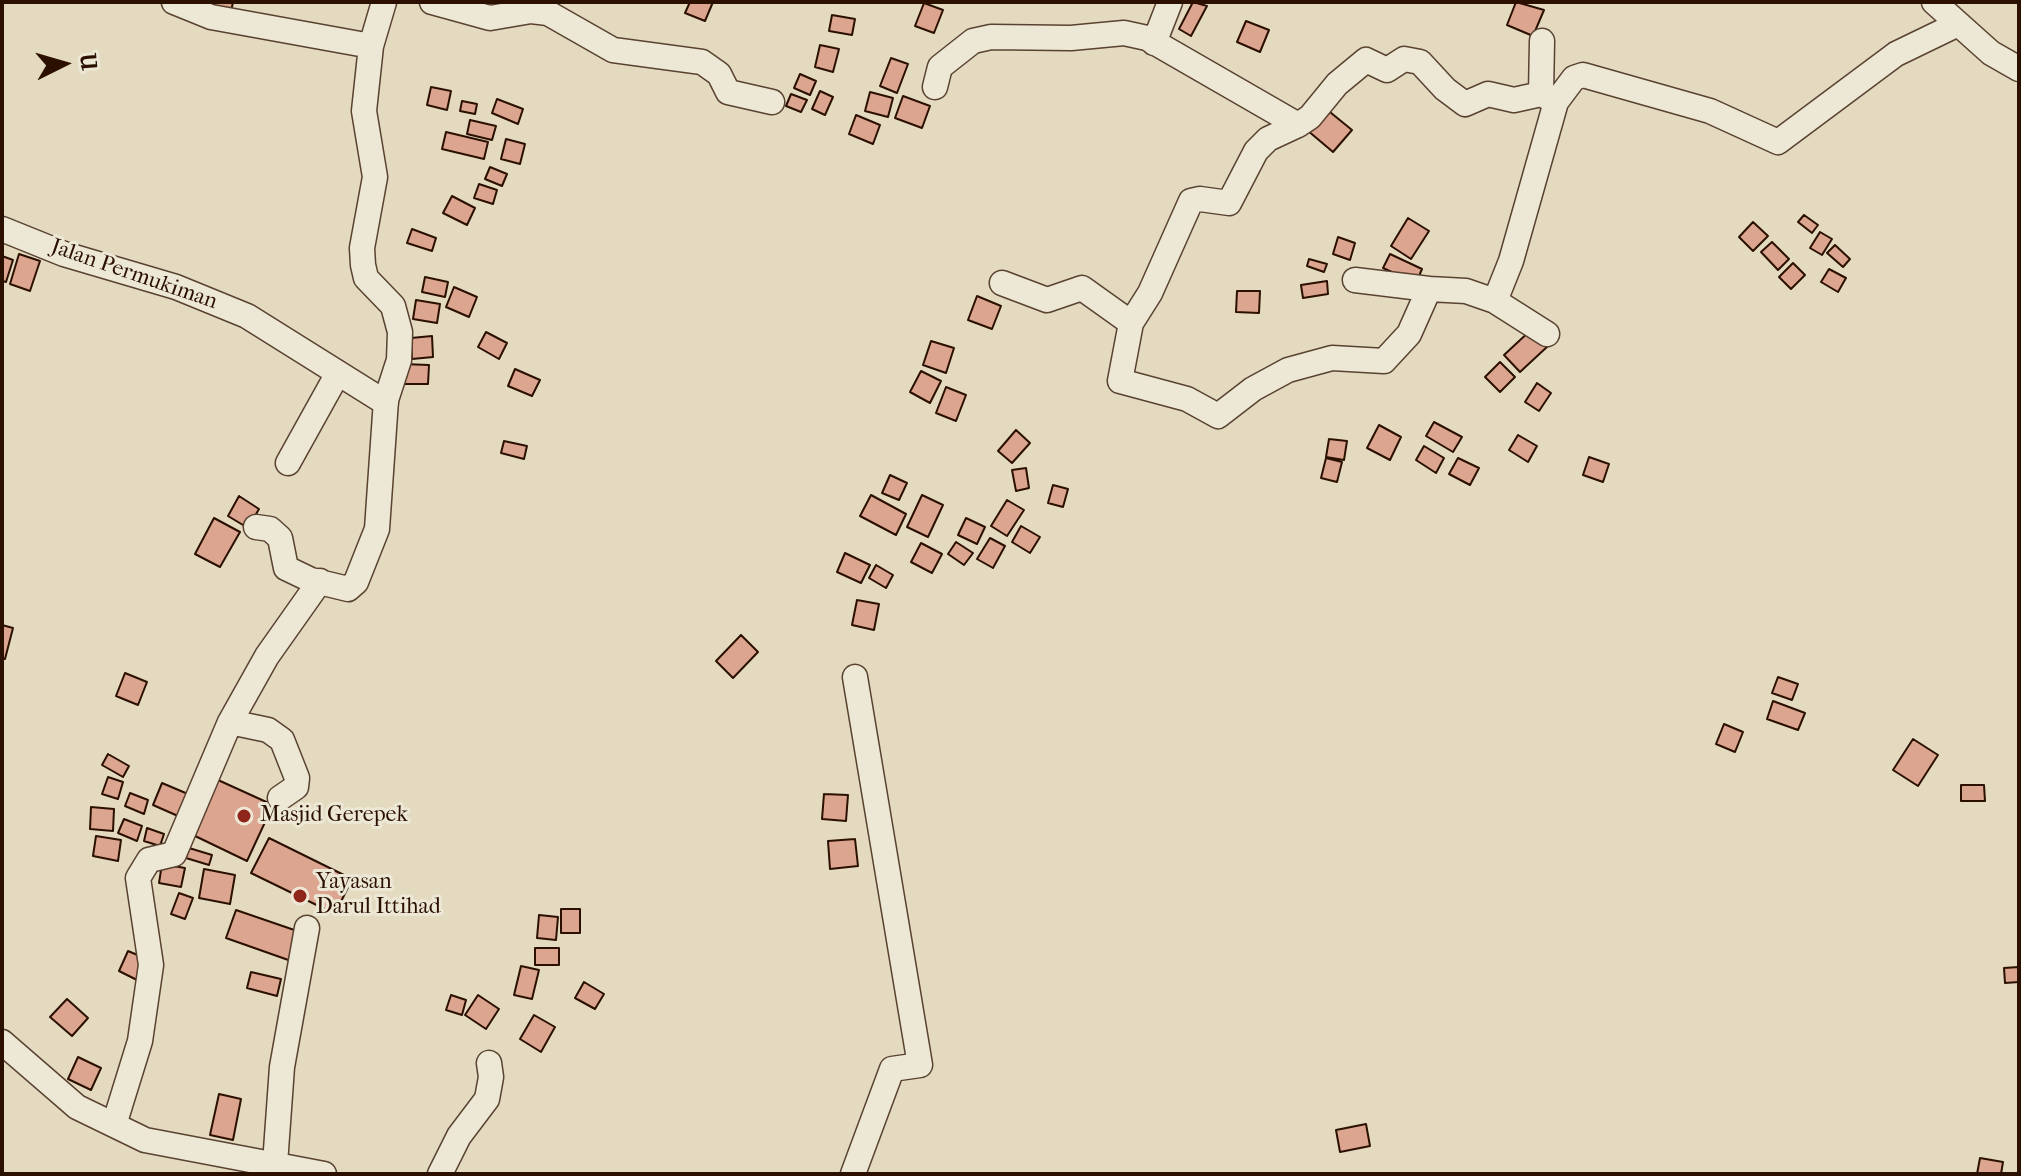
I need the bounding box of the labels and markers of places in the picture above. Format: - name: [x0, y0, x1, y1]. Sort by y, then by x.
- place label: Masjid Gerepek: [260, 803, 408, 829]
- marker: Masjid Gerepek: [235, 807, 253, 825]
- place label: Yayasan Darul Ittihad: [316, 870, 441, 922]
- marker: Yayasan Darul Ittihad: [291, 887, 309, 905]

